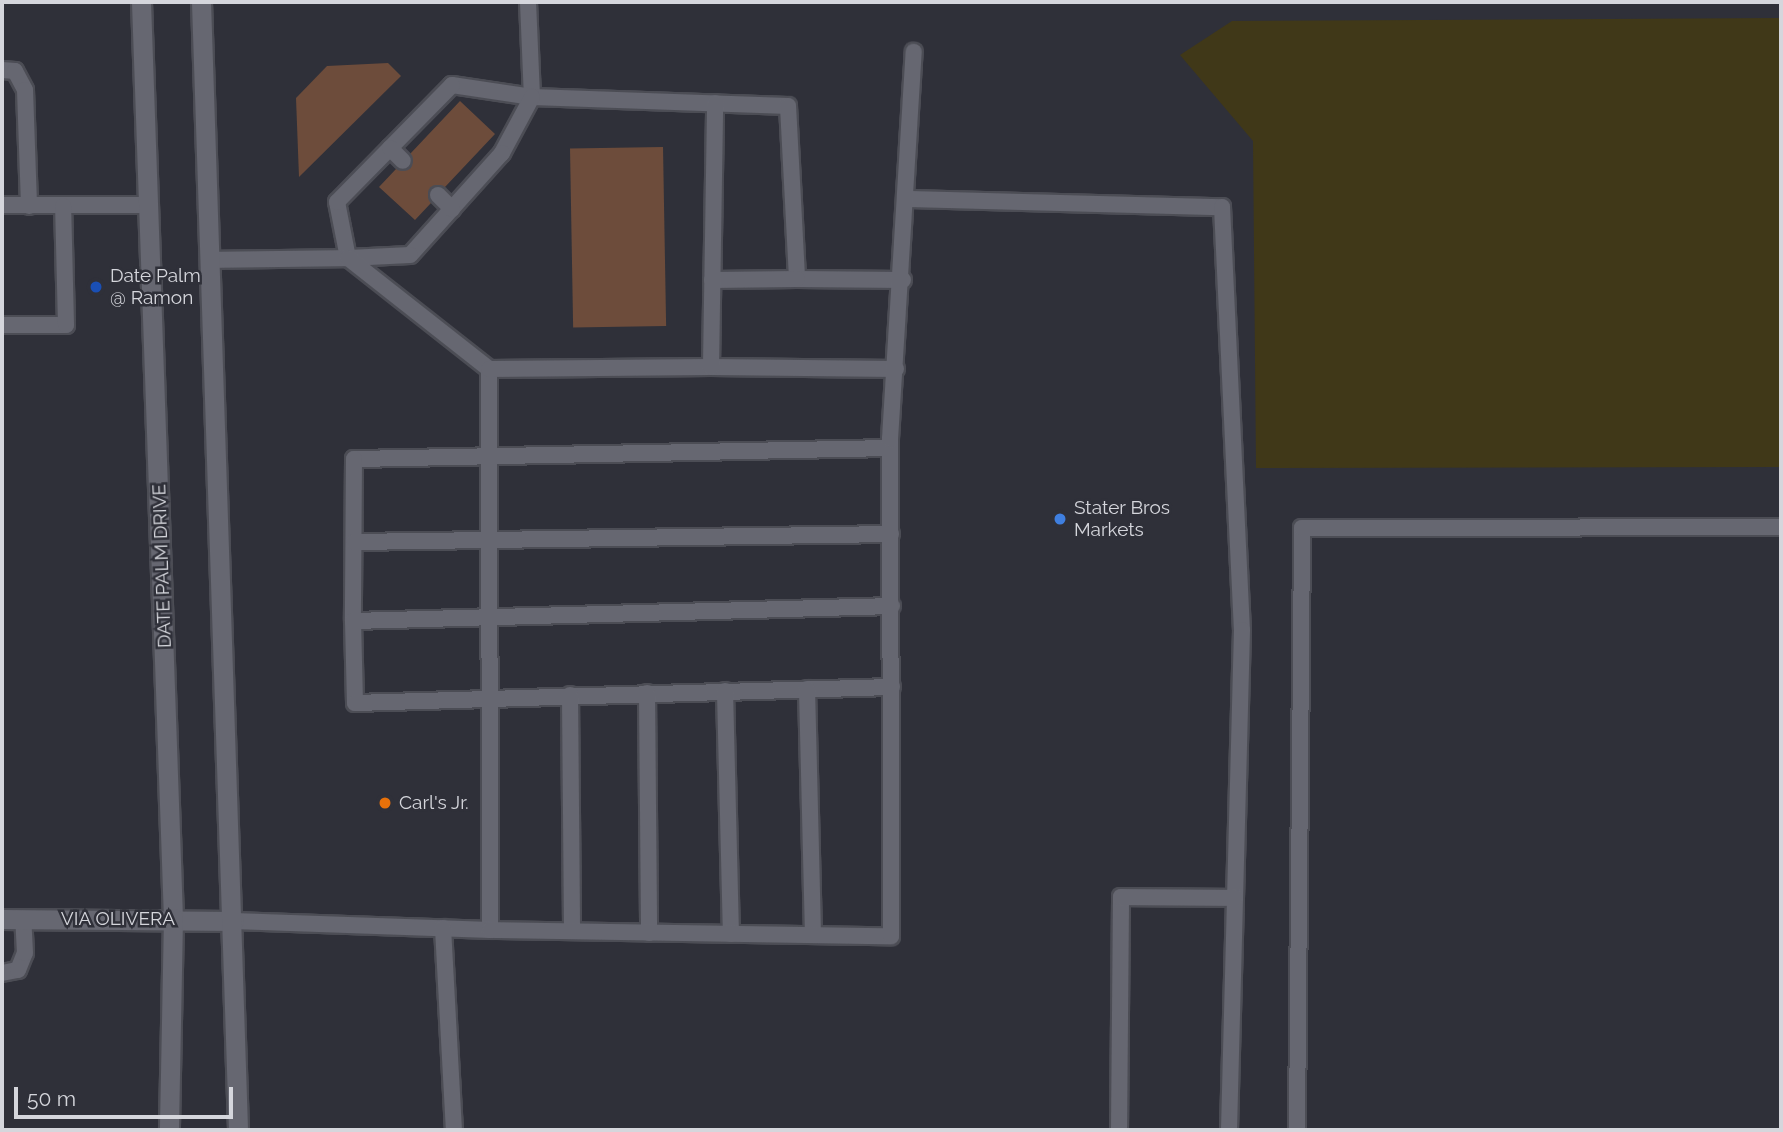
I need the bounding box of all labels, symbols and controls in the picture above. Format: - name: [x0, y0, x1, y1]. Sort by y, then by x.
- place label: Date Palm @ Ramon: [110, 265, 201, 309]
- marker: Date Palm @ Ramon: [88, 279, 104, 295]
- street label: DATE PALM DRIVE: [148, 484, 176, 648]
- place label: Stater Bros Markets: [1074, 497, 1170, 541]
- marker: Stater Bros Markets: [1052, 511, 1068, 527]
- place label: Carl's Jr.: [399, 792, 469, 814]
- marker: Carl's Jr.: [377, 795, 393, 811]
- street label: VIA OLIVERA: [60, 908, 176, 930]
- scale bar: [18, 1072, 236, 1116]
- text: 50 m: [27, 1086, 76, 1111]

